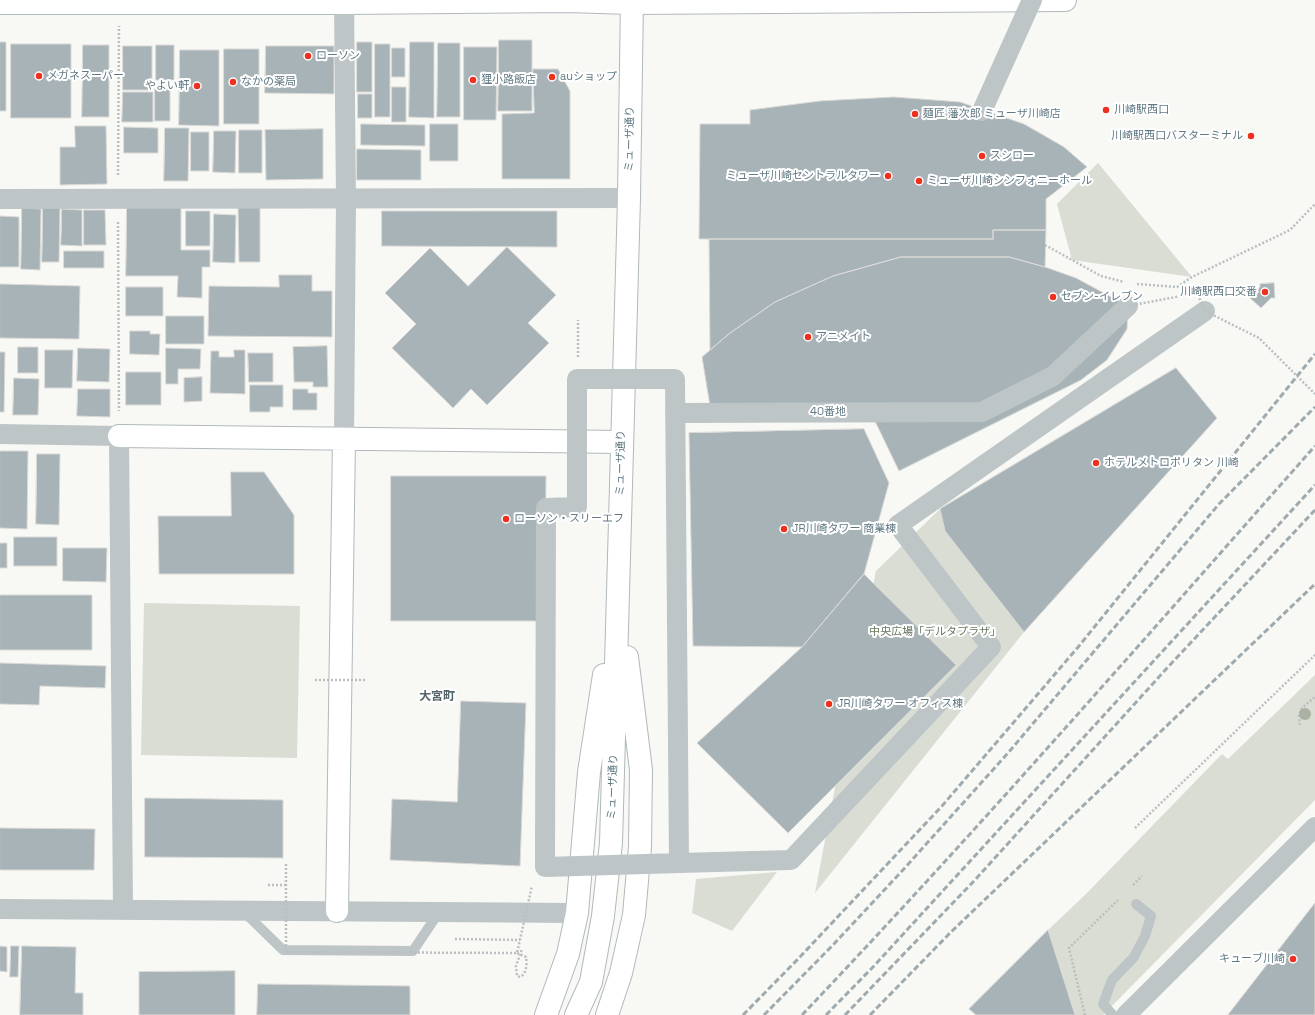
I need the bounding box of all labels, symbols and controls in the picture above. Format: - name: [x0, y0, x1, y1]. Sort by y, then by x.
- place label: ローソン: [316, 49, 360, 63]
- marker: ローソン: [303, 51, 313, 61]
- place label: メガネスーパー: [47, 69, 124, 83]
- place label: auショップ: [560, 70, 617, 84]
- marker: メガネスーパー: [34, 71, 44, 81]
- marker: auショップ: [547, 72, 557, 82]
- place label: 狸小路飯店: [481, 73, 536, 87]
- place label: なかの薬局: [241, 75, 296, 89]
- marker: 狸小路飯店: [468, 75, 478, 85]
- marker: なかの薬局: [228, 77, 238, 87]
- place label: やよい軒: [145, 79, 189, 93]
- marker: やよい軒: [192, 81, 202, 91]
- place label: 川崎駅西口: [1114, 103, 1169, 117]
- marker: 川崎駅西口: [1101, 105, 1111, 115]
- street label: ミューザ通り: [623, 106, 637, 172]
- place label: 麺匠 藩次郎 ミューザ川崎店: [923, 107, 1061, 121]
- marker: 麺匠 藩次郎 ミューザ川崎店: [910, 109, 920, 119]
- place label: 川崎駅西口バスターミナル: [1111, 129, 1243, 143]
- marker: 川崎駅西口バスターミナル: [1246, 131, 1256, 141]
- place label: スシロー: [990, 149, 1034, 163]
- marker: スシロー: [977, 151, 987, 161]
- place label: ミューザ川崎セントラルタワー: [726, 169, 880, 183]
- marker: ミューザ川崎セントラルタワー: [883, 171, 893, 181]
- place label: ミューザ川崎シンフォニーホール: [927, 174, 1092, 188]
- marker: ミューザ川崎シンフォニーホール: [914, 176, 924, 186]
- place label: 川崎駅西口交番: [1180, 285, 1257, 299]
- marker: 川崎駅西口交番: [1260, 287, 1270, 297]
- place label: セブン-イレブン: [1061, 290, 1143, 304]
- marker: セブン-イレブン: [1048, 292, 1058, 302]
- place label: アニメイト: [816, 330, 871, 344]
- marker: アニメイト: [803, 332, 813, 342]
- street label: 40番地: [810, 405, 846, 419]
- street label: ミューザ通り: [614, 430, 628, 496]
- place label: ホテルメトロポリタン 川崎: [1104, 456, 1239, 470]
- marker: ホテルメトロポリタン 川崎: [1091, 458, 1101, 468]
- place label: ローソン・スリーエフ: [514, 512, 624, 526]
- marker: ローソン・スリーエフ: [501, 514, 511, 524]
- place label: JR川崎タワー 商業棟: [792, 522, 896, 536]
- marker: JR川崎タワー 商業棟: [779, 524, 789, 534]
- park label: 中央広場「デルタプラザ」: [869, 625, 1001, 639]
- district label: 大宮町: [419, 690, 455, 704]
- place label: JR川崎タワー オフィス棟: [837, 697, 963, 711]
- marker: JR川崎タワー オフィス棟: [824, 699, 834, 709]
- street label: ミューザ通り: [605, 754, 621, 820]
- place label: キューブ川崎: [1219, 952, 1285, 966]
- marker: キューブ川崎: [1288, 954, 1298, 964]

